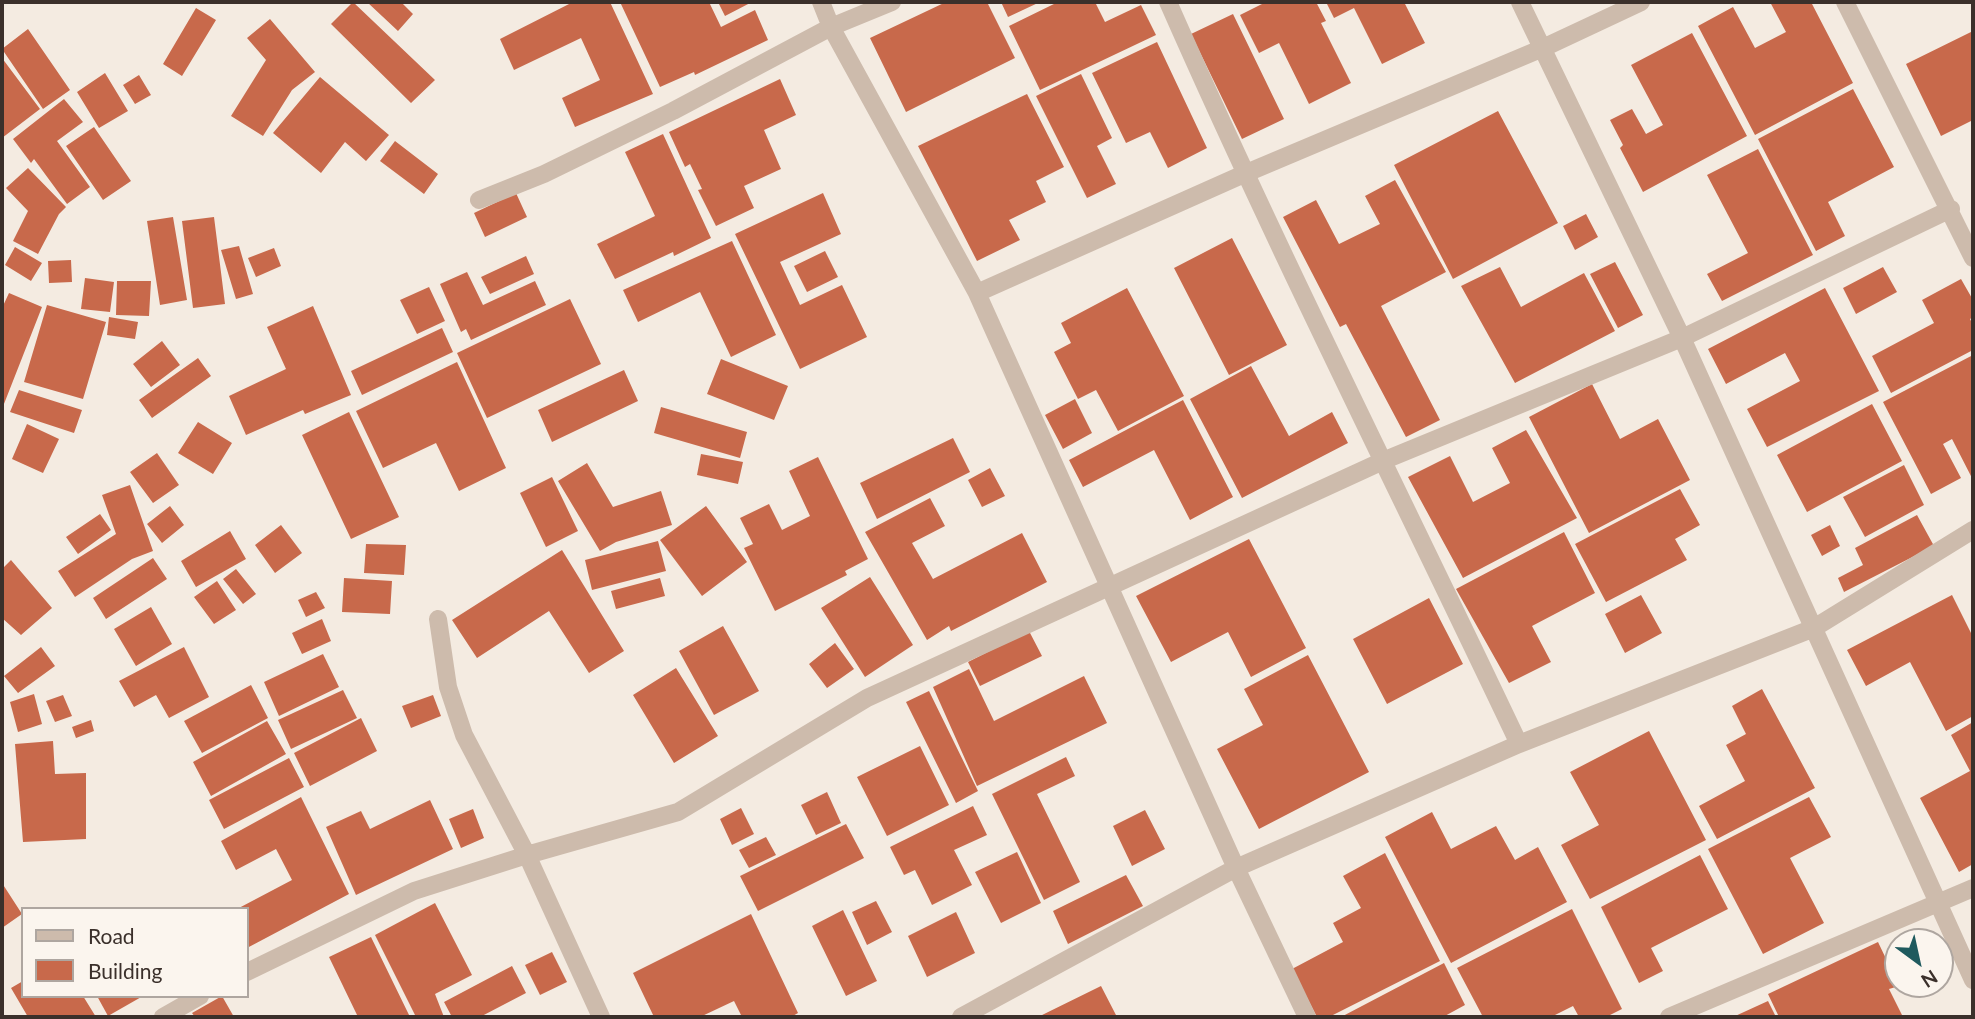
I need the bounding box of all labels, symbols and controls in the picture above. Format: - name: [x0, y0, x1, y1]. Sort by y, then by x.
- legend: [21, 907, 248, 998]
- text: Road: [88, 923, 135, 948]
- north arrow: [1884, 928, 1954, 998]
- text: Building: [88, 958, 163, 983]
- text: N: [1917, 966, 1942, 993]

